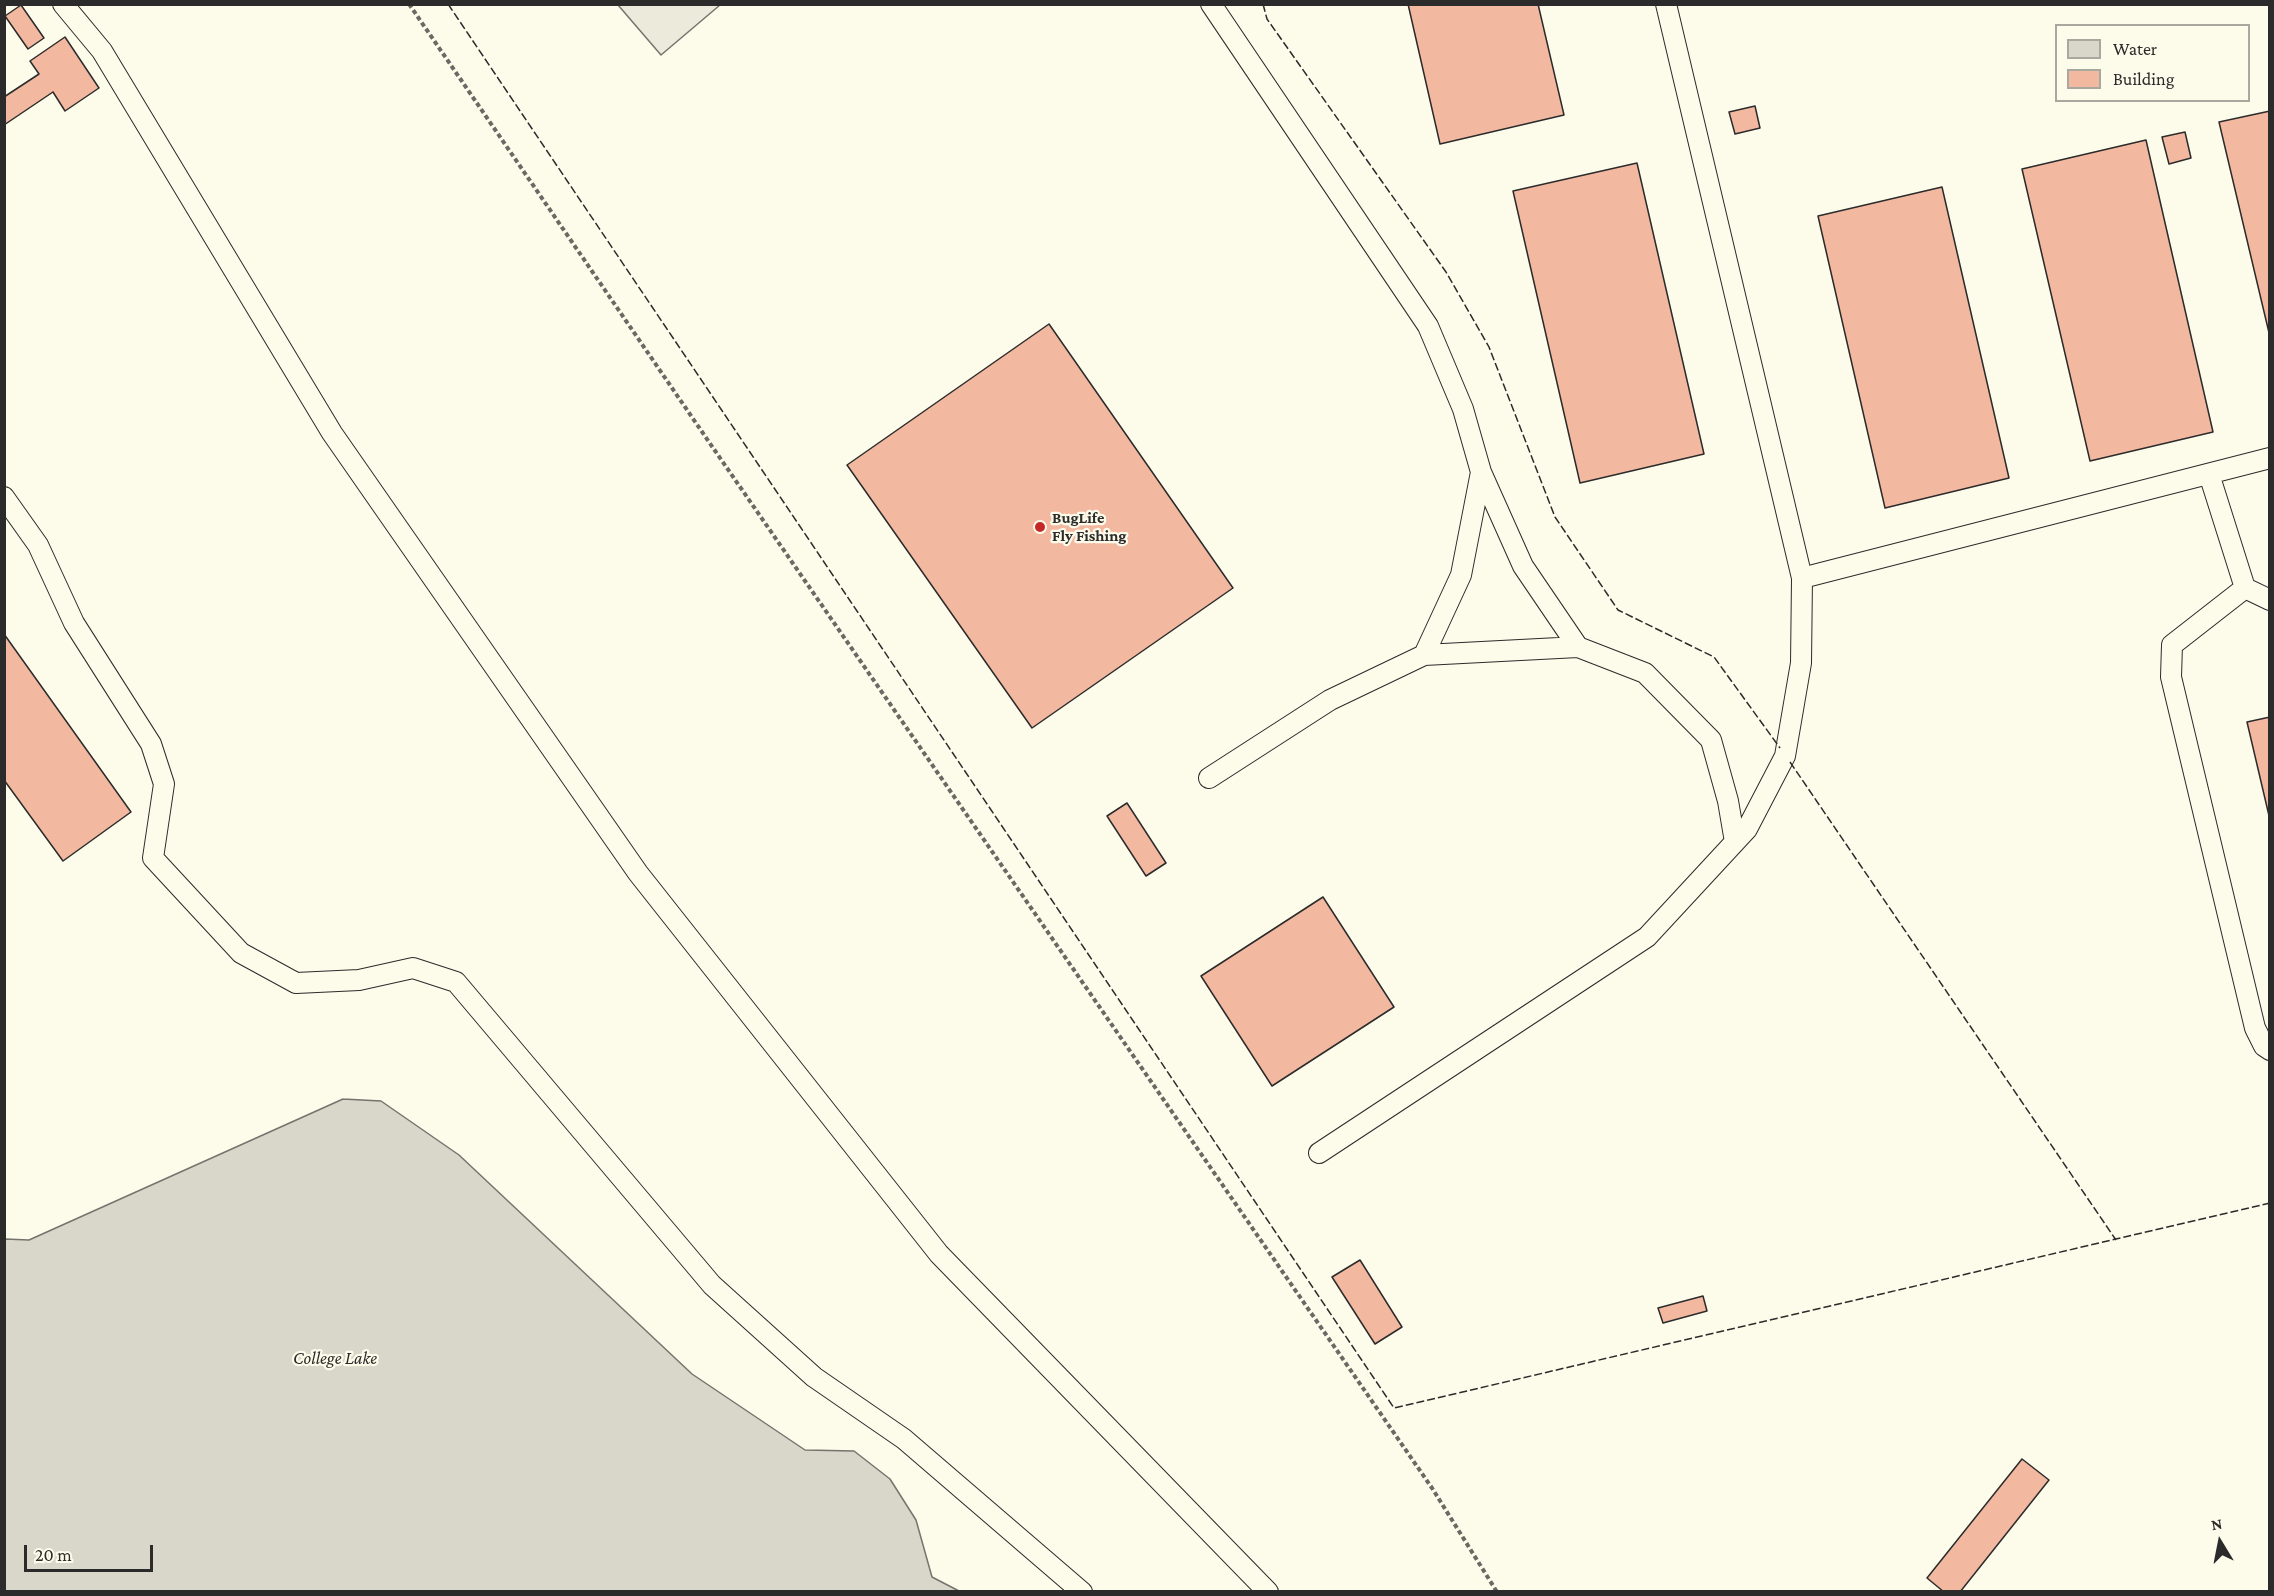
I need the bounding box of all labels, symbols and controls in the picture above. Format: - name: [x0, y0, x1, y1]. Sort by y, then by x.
- legend: [2055, 24, 2250, 102]
- text: Water: [2113, 39, 2157, 59]
- text: Building: [2113, 69, 2174, 89]
- place label: BugLife Fly Fishing: [1052, 508, 1126, 546]
- marker: BugLife Fly Fishing: [1033, 520, 1047, 534]
- water label: College Lake: [293, 1347, 377, 1369]
- north arrow: [2190, 1512, 2250, 1572]
- text: N: [2210, 1514, 2224, 1533]
- scale bar: [27, 1533, 156, 1571]
- text: 20 m: [35, 1545, 72, 1565]

